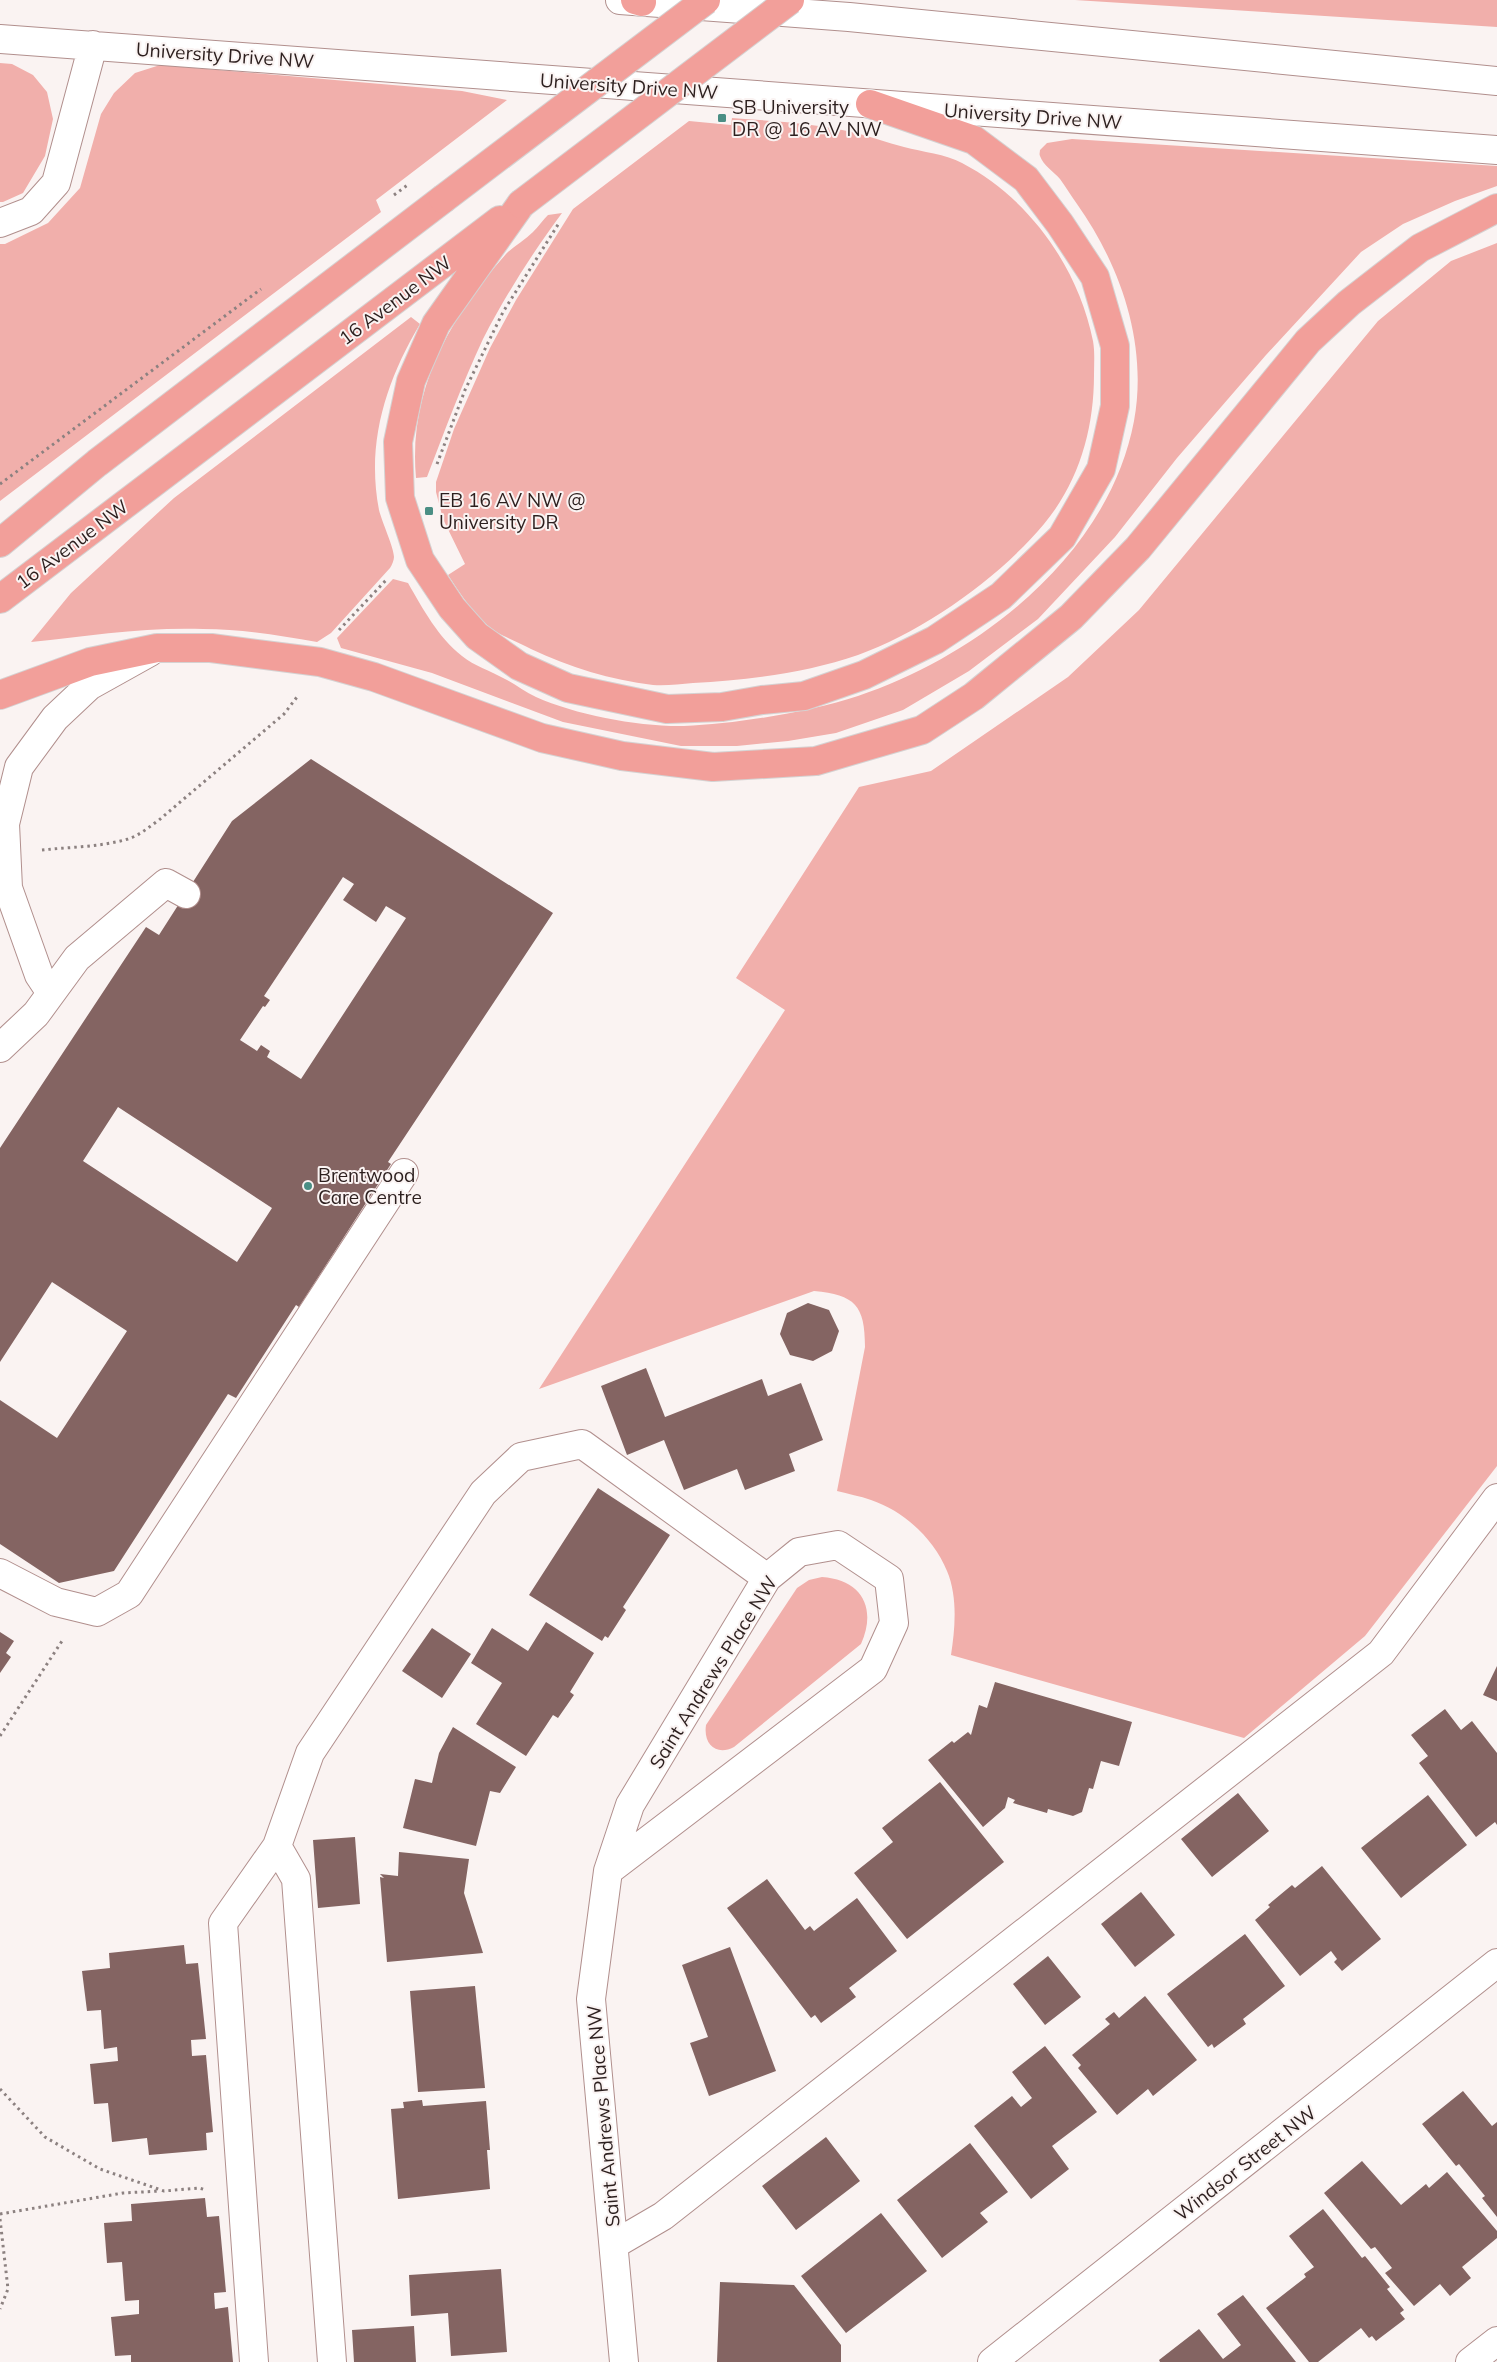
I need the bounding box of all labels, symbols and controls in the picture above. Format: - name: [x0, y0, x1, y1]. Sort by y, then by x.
- street label: University Drive NW: [135, 37, 315, 73]
- street label: University Drive NW: [539, 68, 719, 104]
- place label: SB University DR @ 16 AV NW: [732, 95, 882, 141]
- street label: University Drive NW: [943, 98, 1123, 134]
- marker: SB University DR @ 16 AV NW: [716, 112, 728, 124]
- street label: 16 Avenue NW: [334, 250, 456, 350]
- place label: EB 16 AV NW @ University DR: [439, 488, 586, 534]
- street label: 16 Avenue NW: [11, 494, 133, 594]
- marker: EB 16 AV NW @ University DR: [423, 505, 435, 517]
- place label: Brentwood Care Centre: [318, 1163, 422, 1209]
- marker: Brentwood Care Centre: [302, 1180, 314, 1192]
- street label: Saint Andrews Place NW: [644, 1571, 782, 1773]
- street label: Saint Andrews Place NW: [581, 2004, 625, 2228]
- street label: Windsor Street NW: [1169, 2100, 1321, 2226]

